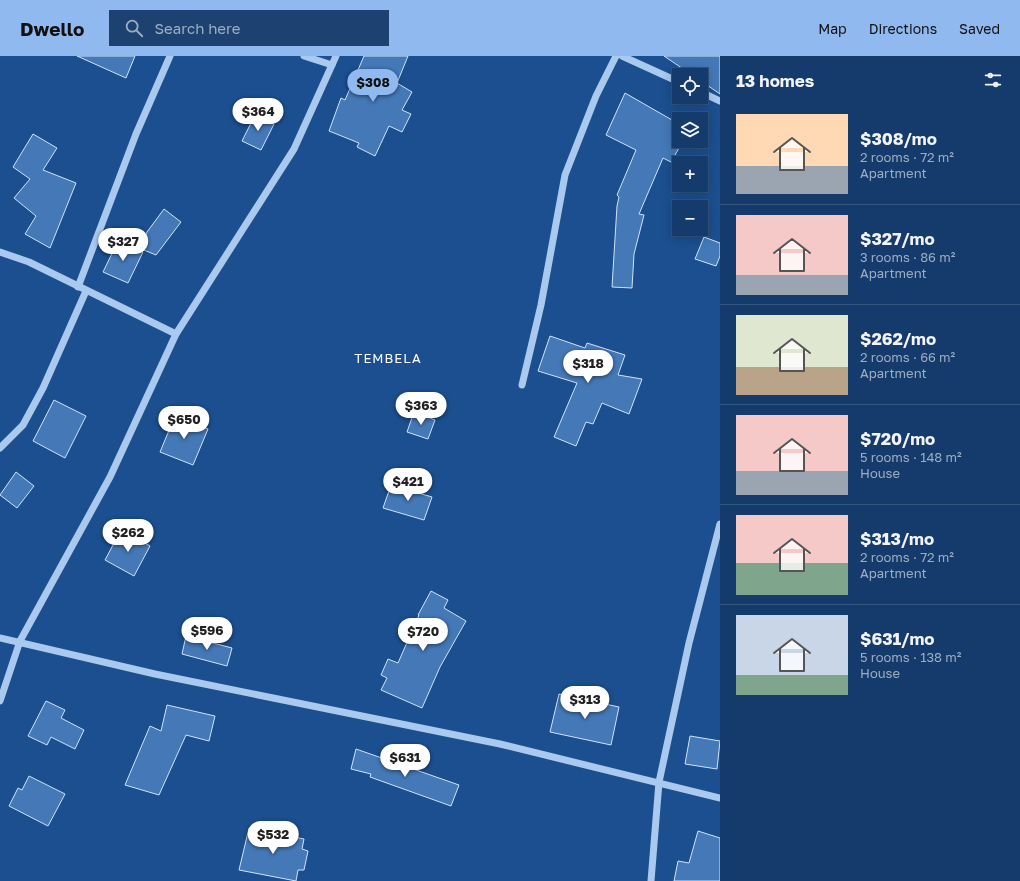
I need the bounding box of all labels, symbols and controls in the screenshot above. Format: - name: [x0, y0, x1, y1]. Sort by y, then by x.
- search box: [109, 10, 389, 46]
- text: Dwello: [20, 17, 85, 40]
- icon: search: [123, 17, 145, 39]
- text: Search here: [155, 19, 240, 37]
- text: Map: [818, 20, 847, 37]
- text: Directions: [869, 20, 937, 37]
- text: Saved: [959, 20, 1000, 37]
- map controls: [672, 68, 708, 236]
- button: locate: [672, 68, 708, 104]
- pin: $308: [349, 69, 397, 103]
- icon: filters: [982, 69, 1004, 91]
- text: 13 homes: [736, 70, 814, 91]
- text: $308: [356, 74, 390, 90]
- pin: $364: [234, 98, 282, 132]
- text: $364: [241, 103, 275, 119]
- button: layers: [672, 112, 708, 148]
- text: $308/mo: [860, 128, 937, 149]
- icon: home: [768, 130, 816, 178]
- text: 2 rooms · 72 m²: [860, 149, 954, 165]
- button: +: [672, 156, 708, 192]
- text: Apartment: [860, 165, 927, 181]
- button: −: [672, 200, 708, 236]
- pin: $327: [99, 228, 147, 262]
- text: $327/mo: [860, 228, 935, 249]
- icon: home: [768, 231, 816, 279]
- text: $327: [107, 233, 139, 249]
- text: 3 rooms · 86 m²: [860, 249, 955, 265]
- text: Apartment: [860, 265, 927, 281]
- text: $262/mo: [860, 328, 936, 349]
- icon: home: [768, 331, 816, 379]
- text: 2 rooms · 66 m²: [860, 349, 955, 365]
- district label: TEMBELA: [354, 350, 422, 366]
- pin: $318: [564, 350, 612, 384]
- text: $318: [572, 355, 604, 371]
- text: Apartment: [860, 365, 927, 381]
- pin: $363: [397, 392, 445, 426]
- text: $363: [405, 397, 437, 413]
- pin: $650: [160, 406, 208, 440]
- text: $650: [167, 411, 201, 427]
- text: $720/mo: [860, 428, 935, 449]
- icon: home: [768, 431, 816, 479]
- text: 5 rooms · 148 m²: [860, 449, 962, 465]
- text: House: [860, 465, 900, 481]
- pin: $421: [384, 468, 432, 502]
- text: $421: [392, 473, 424, 489]
- pin: $262: [104, 519, 152, 553]
- text: $262: [112, 524, 144, 540]
- text: $313/mo: [860, 528, 934, 549]
- icon: home: [768, 531, 816, 579]
- text: 2 rooms · 72 m²: [860, 549, 954, 565]
- text: Apartment: [860, 565, 927, 581]
- pin: $596: [183, 617, 231, 651]
- pin: $720: [399, 618, 447, 652]
- text: $596: [190, 622, 224, 638]
- text: $720: [407, 623, 439, 639]
- text: $631/mo: [860, 628, 935, 649]
- icon: home: [768, 631, 816, 679]
- text: 5 rooms · 138 m²: [860, 649, 961, 665]
- text: House: [860, 665, 900, 681]
- pin: $313: [561, 686, 609, 720]
- text: $313: [569, 691, 601, 707]
- pin: $631: [381, 744, 429, 778]
- text: $631: [389, 749, 421, 765]
- pin: $532: [249, 821, 297, 855]
- text: $532: [257, 826, 289, 842]

